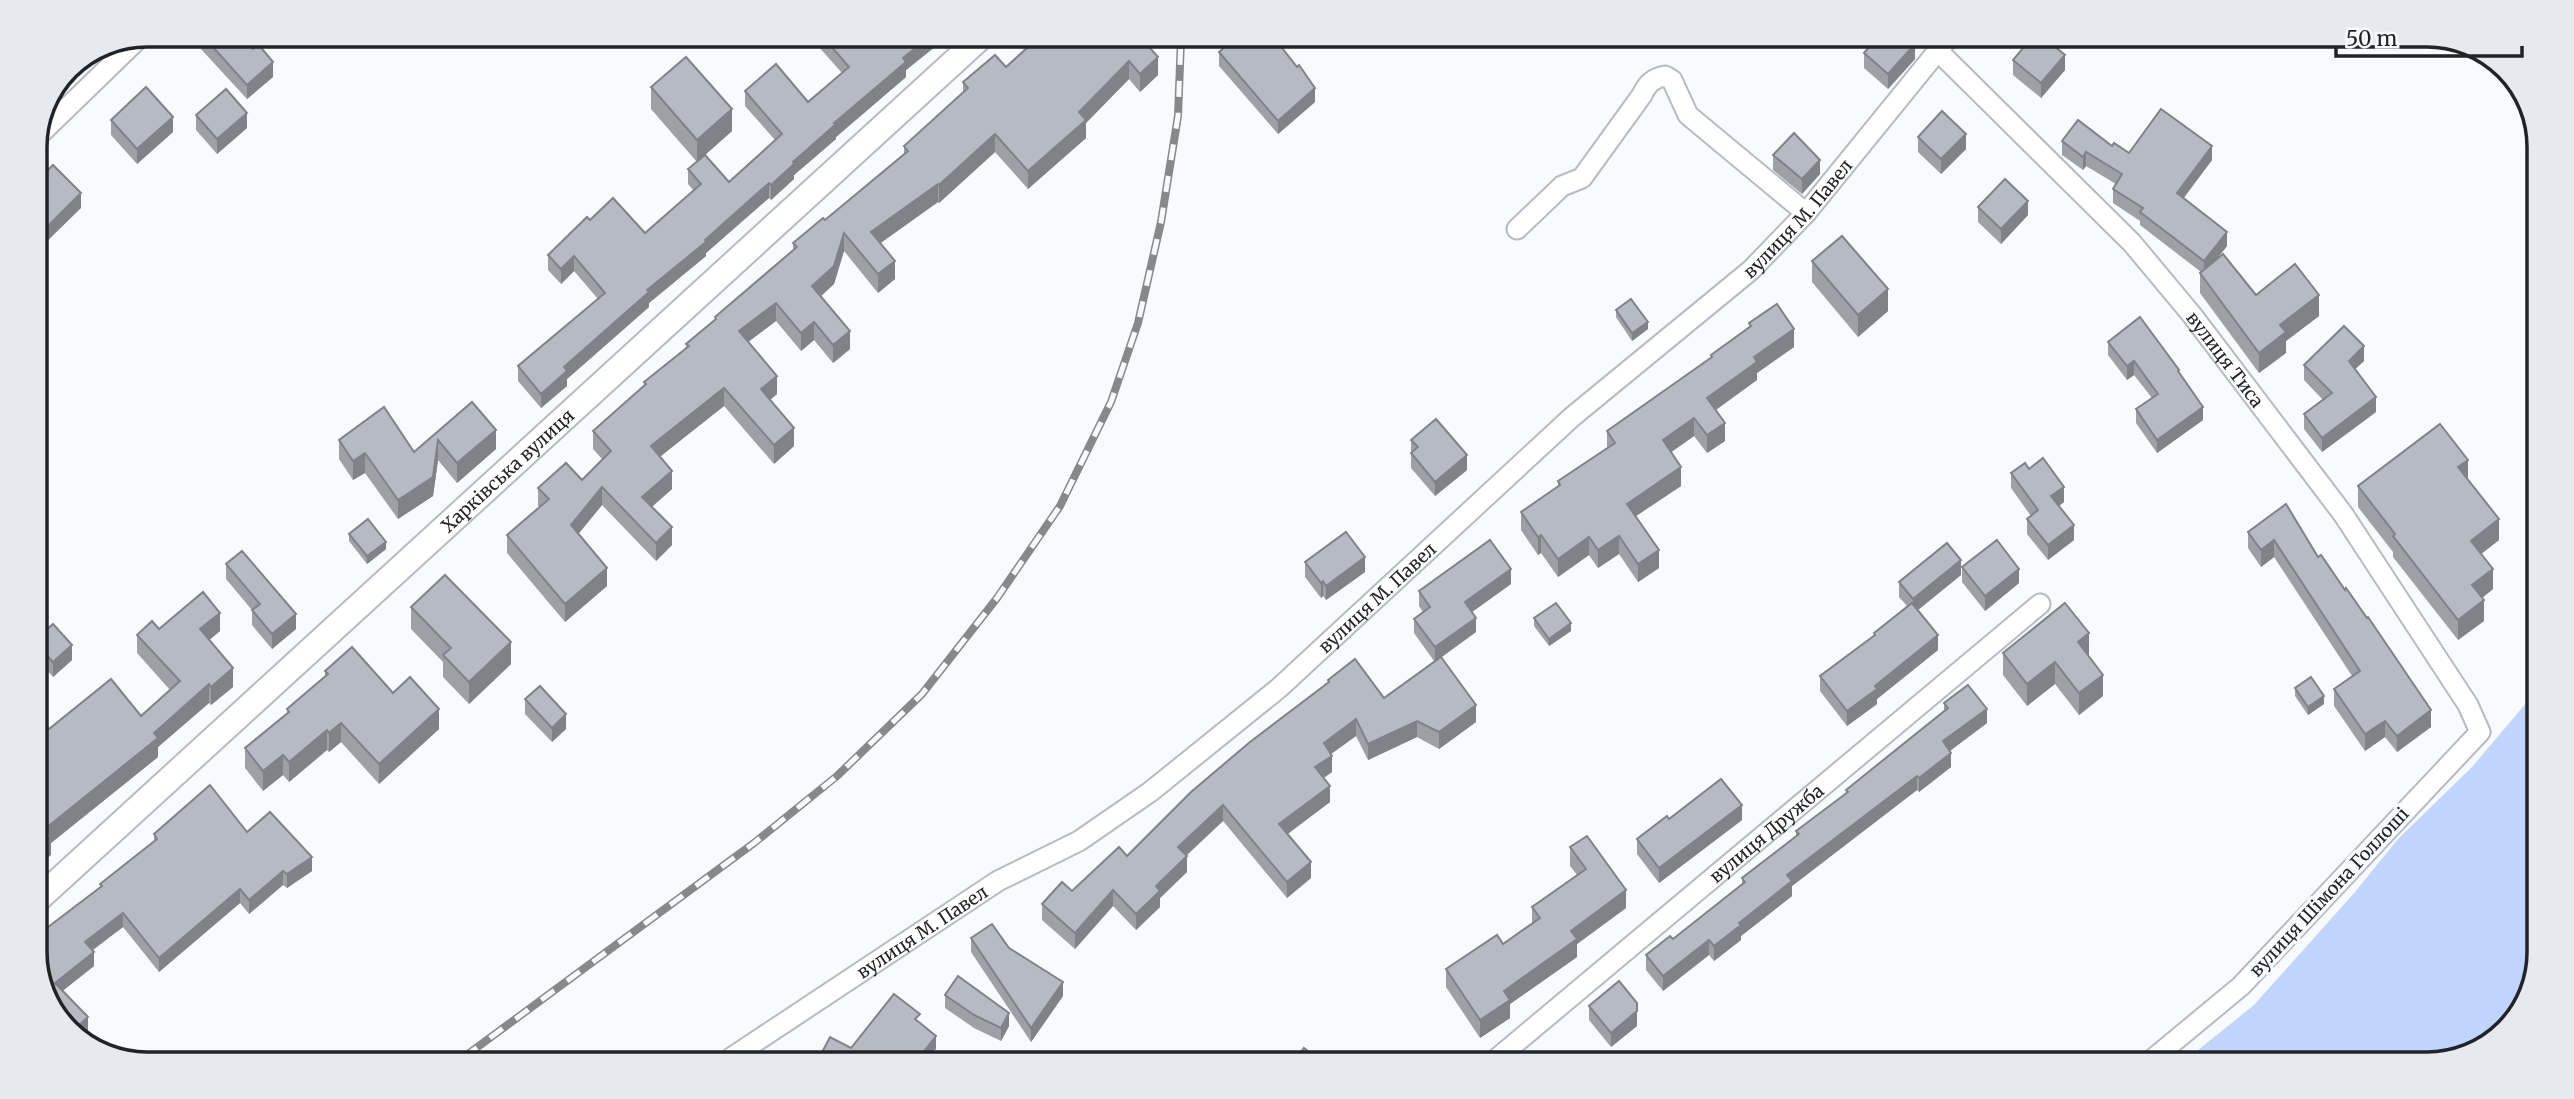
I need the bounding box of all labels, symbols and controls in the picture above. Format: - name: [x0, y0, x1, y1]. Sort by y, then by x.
- scale bar: [2336, 14, 2522, 58]
- text: 50 m: [2346, 25, 2397, 52]
- street label: вулиця М. Павел: [1739, 154, 1857, 283]
- street label: вулиця Тиса: [2182, 307, 2269, 412]
- street label: Харківська вулиця: [436, 403, 579, 537]
- street label: вулиця М. Павел: [1313, 537, 1441, 658]
- street label: вулиця Дружба: [1704, 779, 1828, 887]
- street label: вулиця Шімона Голлоші: [2244, 802, 2414, 982]
- street label: вулиця М. Павел: [852, 880, 992, 983]

